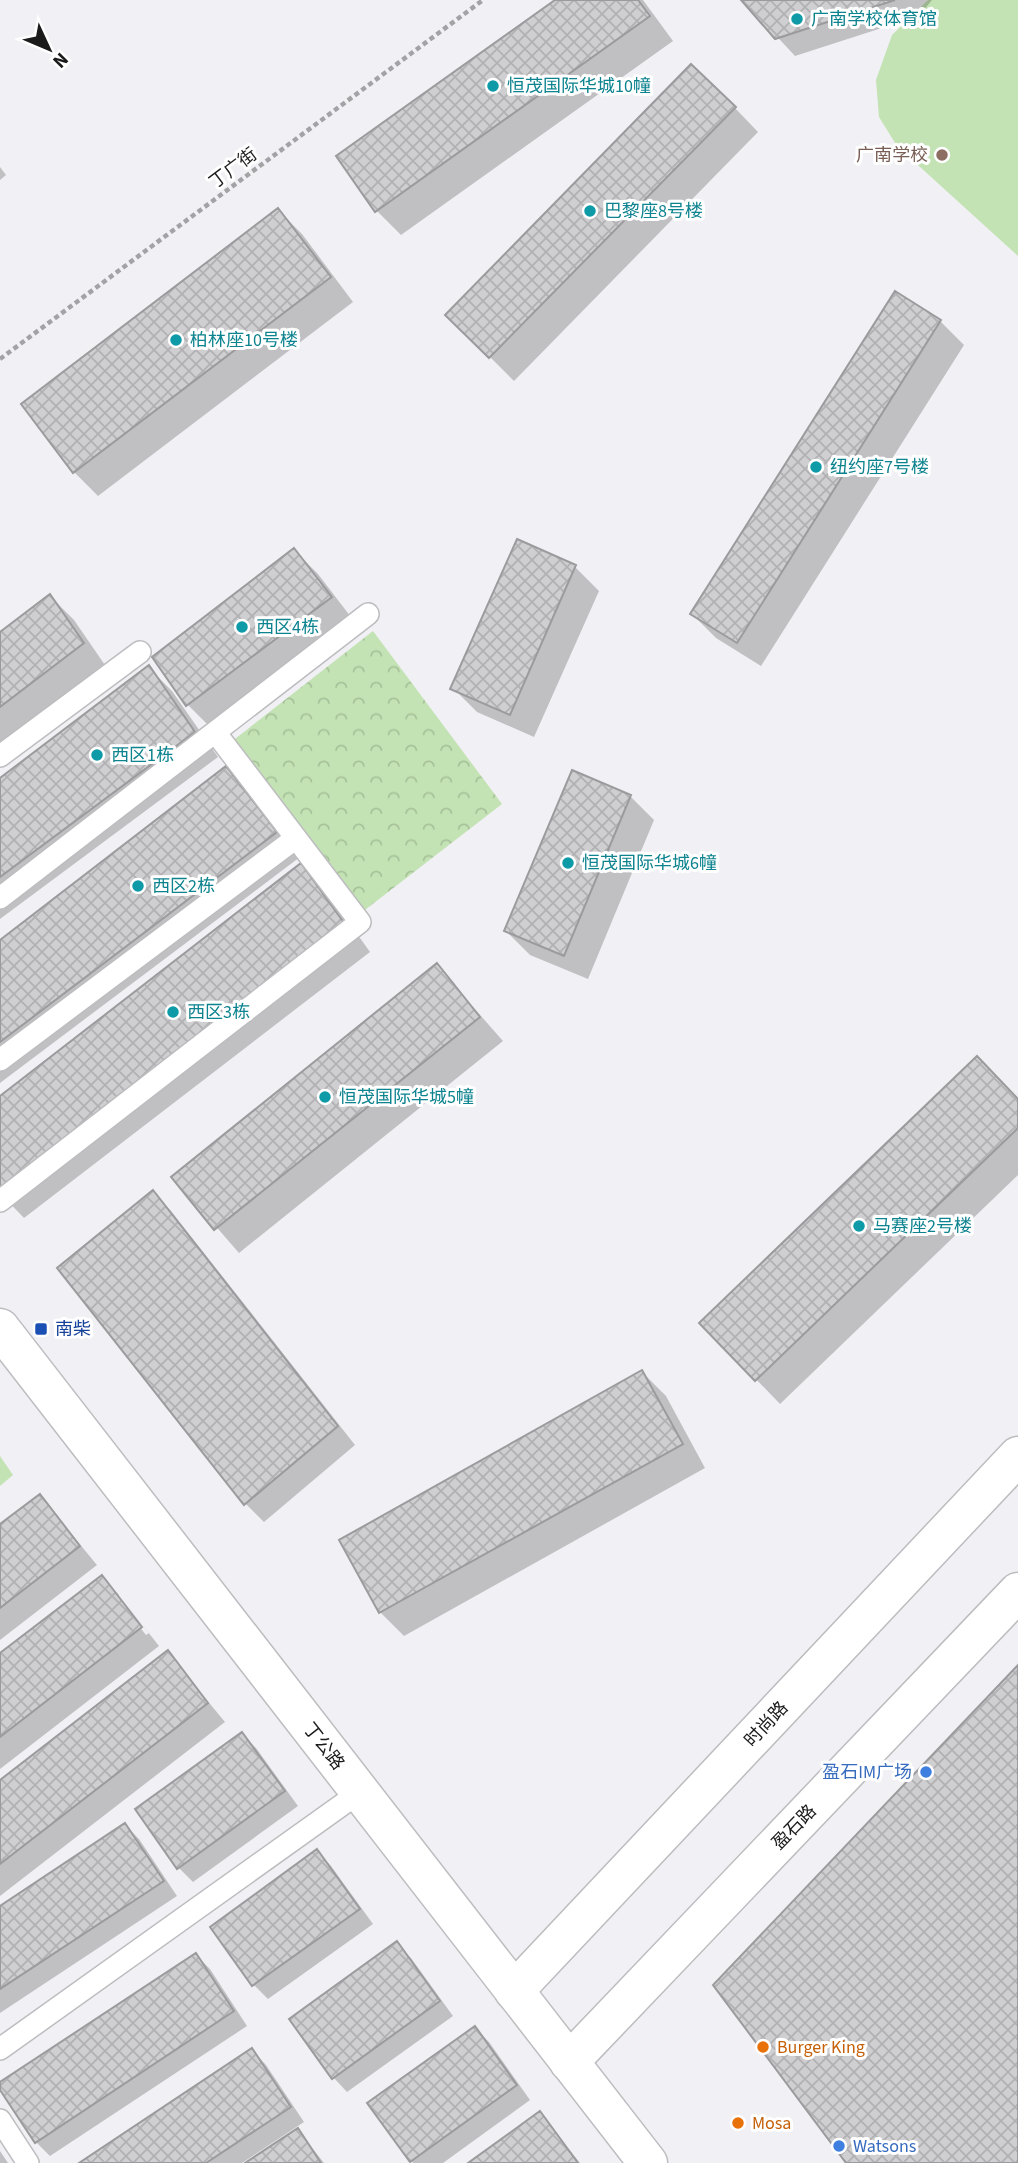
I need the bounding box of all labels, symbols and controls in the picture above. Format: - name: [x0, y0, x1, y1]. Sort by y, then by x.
- place label: 广南学校体育馆: [811, 7, 937, 32]
- marker: 广南学校体育馆: [789, 11, 805, 27]
- north arrow: [14, 14, 84, 84]
- text: N: [46, 46, 74, 74]
- place label: 恒茂国际华城10幢: [507, 74, 651, 99]
- marker: 恒茂国际华城10幢: [485, 78, 501, 94]
- street label: 丁广街: [204, 142, 262, 195]
- place label: 广南学校: [856, 143, 928, 168]
- marker: 广南学校: [934, 147, 950, 163]
- place label: 巴黎座8号楼: [604, 199, 703, 224]
- marker: 巴黎座8号楼: [582, 203, 598, 219]
- place label: 柏林座10号楼: [190, 328, 298, 353]
- marker: 柏林座10号楼: [168, 332, 184, 348]
- place label: 纽约座7号楼: [830, 455, 929, 480]
- marker: 纽约座7号楼: [808, 459, 824, 475]
- place label: 西区4栋: [256, 615, 319, 640]
- marker: 西区4栋: [234, 619, 250, 635]
- place label: 西区1栋: [111, 743, 174, 768]
- marker: 西区1栋: [89, 747, 105, 763]
- place label: 恒茂国际华城6幢: [582, 851, 717, 876]
- marker: 恒茂国际华城6幢: [560, 855, 576, 871]
- place label: 西区2栋: [152, 874, 215, 899]
- marker: 西区2栋: [130, 878, 146, 894]
- place label: 西区3栋: [187, 1000, 250, 1025]
- marker: 西区3栋: [165, 1004, 181, 1020]
- place label: 恒茂国际华城5幢: [339, 1085, 474, 1110]
- marker: 恒茂国际华城5幢: [317, 1089, 333, 1105]
- place label: 马赛座2号楼: [873, 1214, 972, 1239]
- marker: 马赛座2号楼: [851, 1218, 867, 1234]
- place label: 南柴: [55, 1317, 91, 1342]
- marker: 南柴: [33, 1321, 49, 1337]
- street label: 时尚路: [739, 1696, 794, 1753]
- street label: 丁公路: [297, 1717, 350, 1775]
- place label: 盈石IM广场: [822, 1760, 912, 1785]
- marker: 盈石IM广场: [918, 1764, 934, 1780]
- street label: 盈石路: [767, 1799, 822, 1855]
- place label: Burger King: [777, 2035, 865, 2060]
- marker: Burger King: [755, 2039, 771, 2055]
- place label: Mosa: [752, 2111, 791, 2136]
- marker: Mosa: [730, 2115, 746, 2131]
- place label: Watsons: [853, 2134, 916, 2159]
- marker: Watsons: [831, 2138, 847, 2154]

